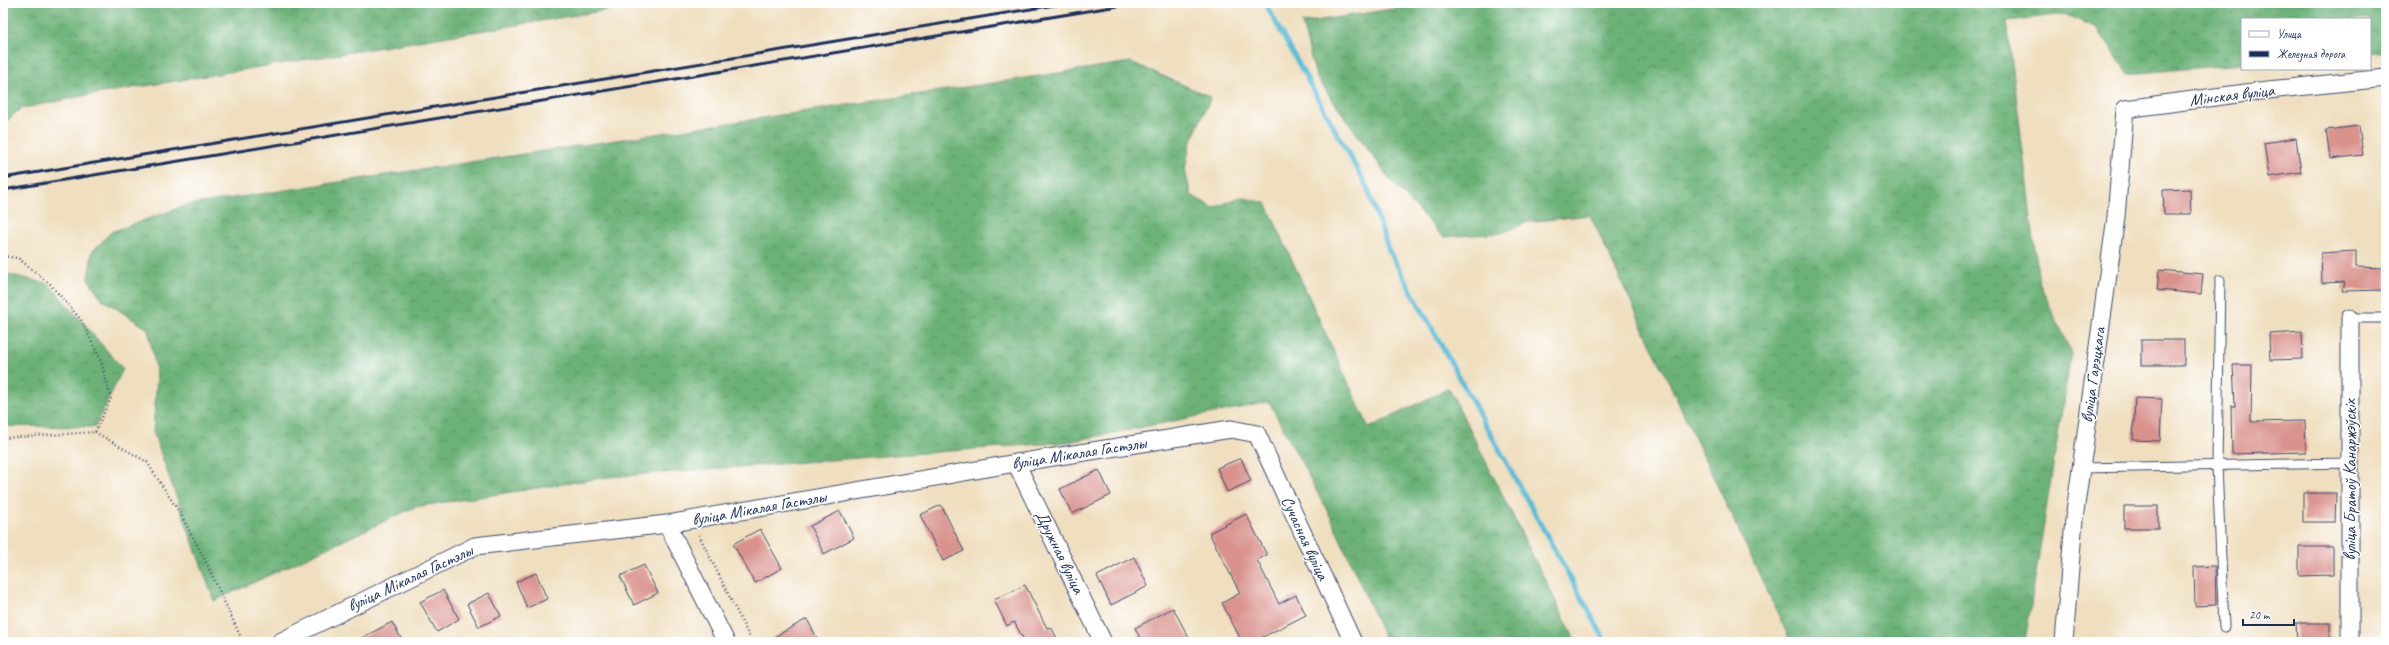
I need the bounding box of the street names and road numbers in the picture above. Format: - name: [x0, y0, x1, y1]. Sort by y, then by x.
- street label: Мінская вуліца: [2188, 79, 2277, 111]
- street label: вуліца Гарэцкага: [2076, 325, 2110, 424]
- street label: вуліца Братоў Канаржэўскіх: [2340, 398, 2361, 560]
- street label: вуліца Мікалая Гастэлы: [1010, 432, 1150, 474]
- street label: вуліца Мікалая Гастэлы: [690, 486, 830, 530]
- street label: Сучасная вуліца: [1276, 493, 1334, 585]
- street label: Дружная вуліца: [1031, 507, 1090, 598]
- street label: вуліца Мікалая Гастэлы: [344, 539, 478, 616]

